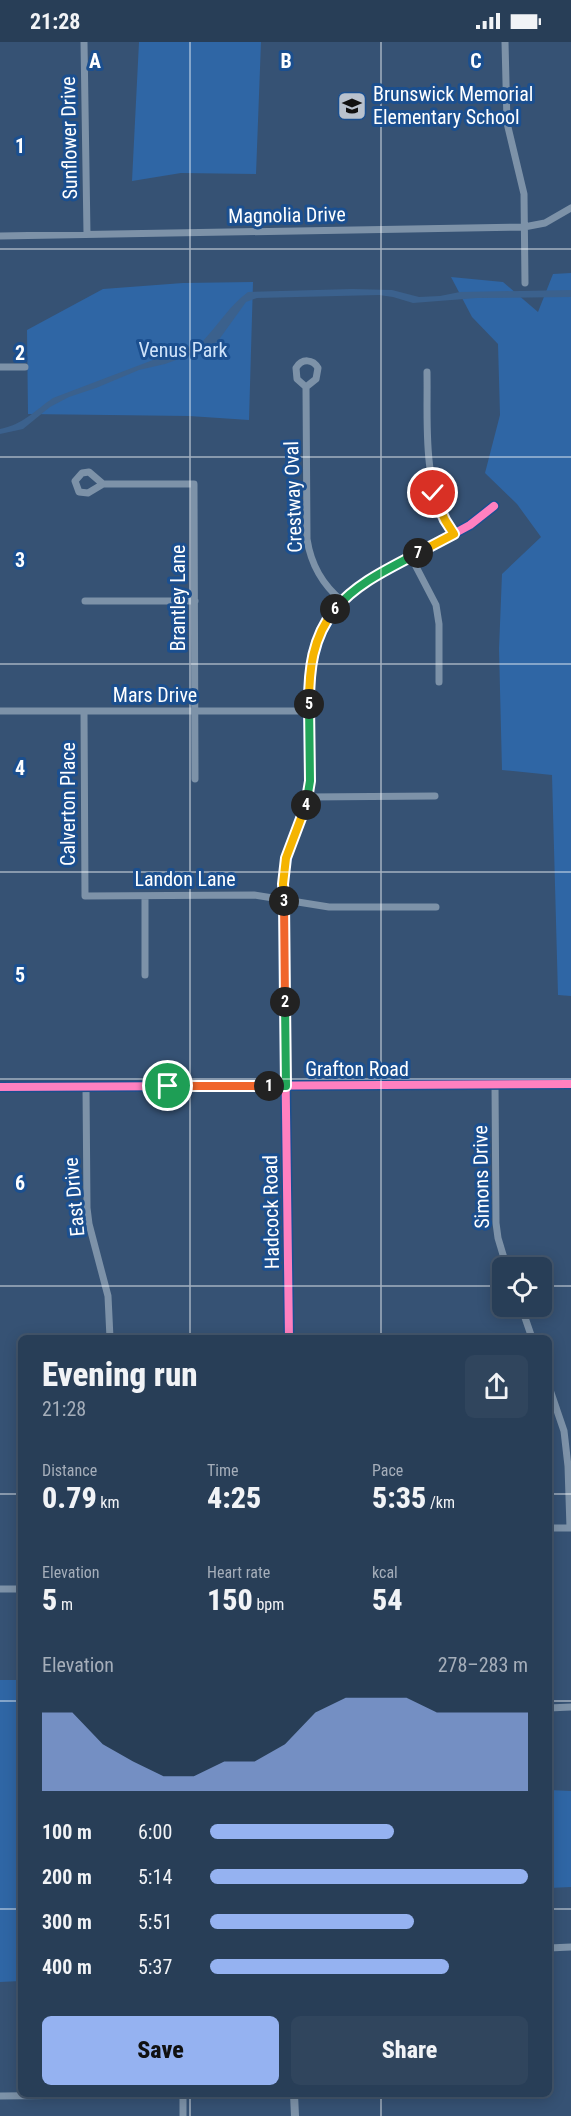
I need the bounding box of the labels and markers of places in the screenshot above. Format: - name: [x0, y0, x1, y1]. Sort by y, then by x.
- place label: Brunswick Memorial Elementary School: [373, 82, 533, 129]
- school or university icon: Brunswick Memorial Elementary School: [336, 90, 368, 122]
- pin: [407, 467, 458, 518]
- pin: 7: [403, 538, 433, 568]
- pin: 6: [320, 594, 350, 624]
- pin: 5: [294, 689, 324, 719]
- pin: 4: [291, 790, 321, 820]
- pin: 3: [269, 886, 299, 916]
- pin: 2: [270, 987, 300, 1017]
- pin: [142, 1060, 193, 1111]
- pin: 1: [254, 1071, 284, 1101]

